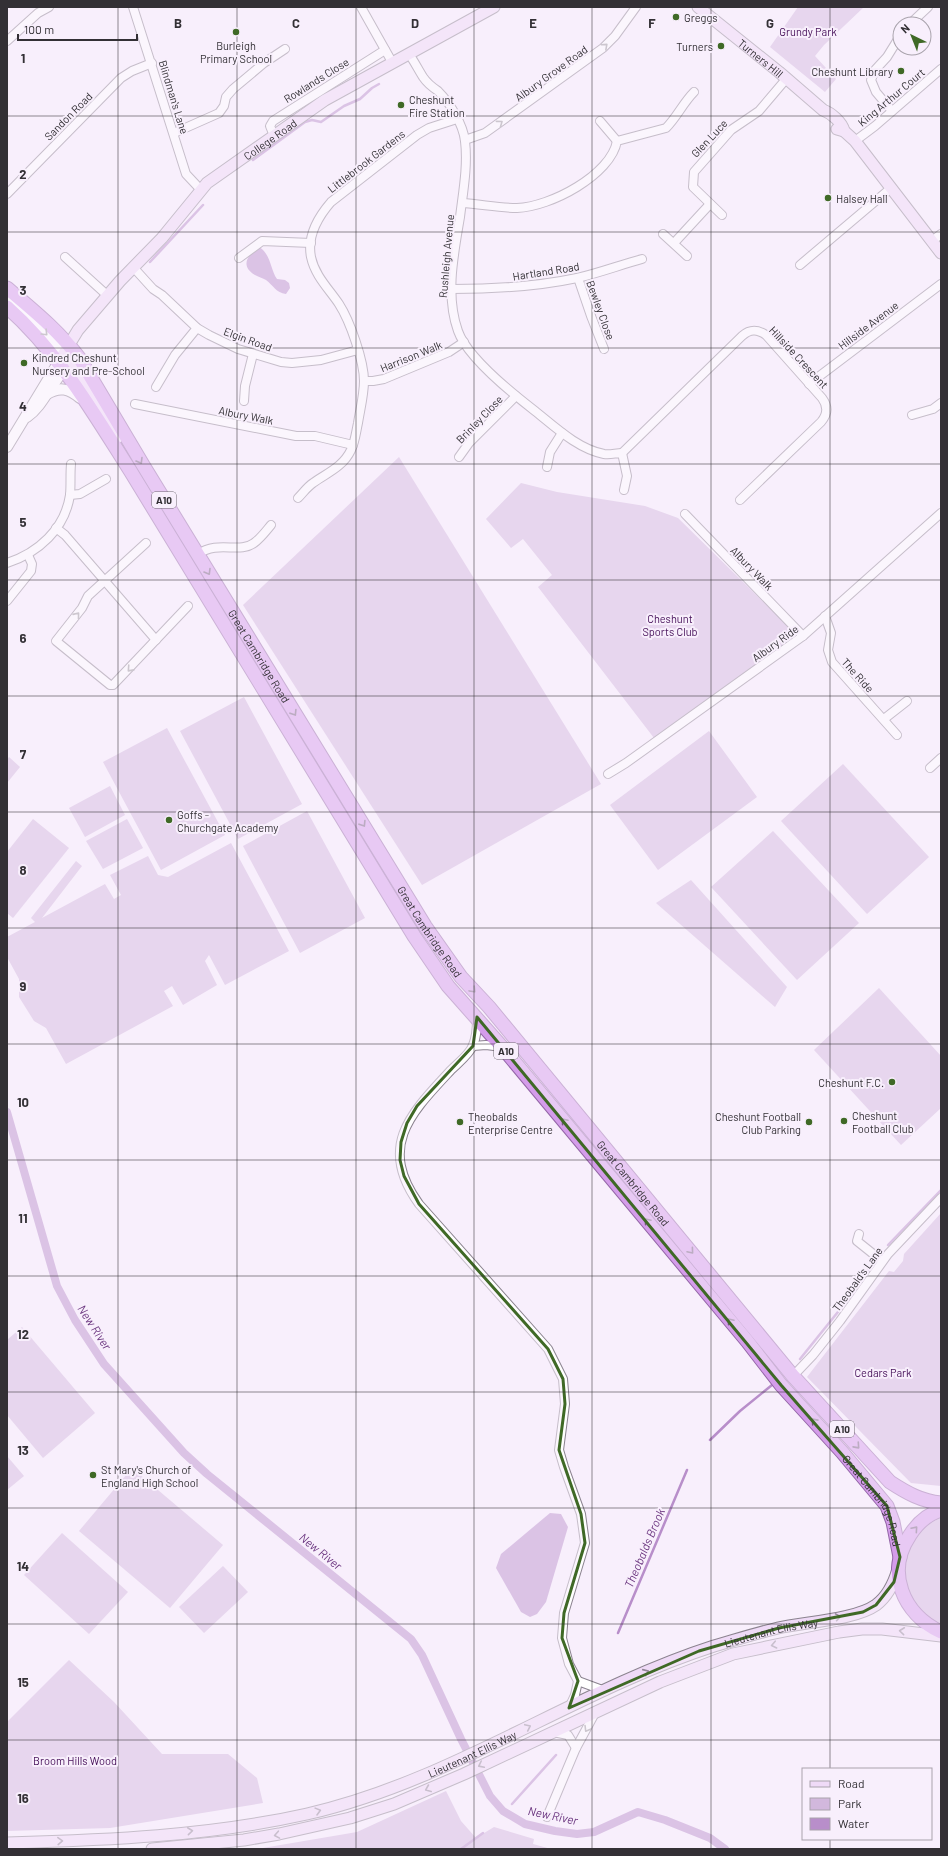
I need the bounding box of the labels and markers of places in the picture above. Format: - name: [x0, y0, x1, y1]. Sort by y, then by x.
- place label: Greggs: [684, 11, 718, 24]
- marker: Greggs: [671, 12, 681, 22]
- marker: Burleigh Primary School: [231, 27, 241, 37]
- place label: Burleigh Primary School: [200, 39, 272, 65]
- place label: Turners: [676, 40, 713, 53]
- marker: Turners: [716, 41, 726, 51]
- place label: Cheshunt Library: [811, 65, 893, 78]
- marker: Cheshunt Library: [896, 66, 906, 76]
- place label: Cheshunt Fire Station: [409, 93, 465, 119]
- marker: Cheshunt Fire Station: [396, 100, 406, 110]
- place label: Halsey Hall: [836, 192, 888, 205]
- marker: Halsey Hall: [823, 193, 833, 203]
- place label: Kindred Cheshunt Nursery and Pre-School: [32, 351, 145, 377]
- marker: Kindred Cheshunt Nursery and Pre-School: [19, 358, 29, 368]
- place label: Goffs - Churchgate Academy: [177, 808, 278, 834]
- marker: Goffs - Churchgate Academy: [164, 815, 174, 825]
- place label: Cheshunt F.C.: [818, 1076, 884, 1089]
- marker: Cheshunt F.C.: [887, 1077, 897, 1087]
- place label: Cheshunt Football Club: [852, 1109, 914, 1135]
- place label: Theobalds Enterprise Centre: [468, 1110, 553, 1136]
- place label: Cheshunt Football Club Parking: [715, 1110, 801, 1136]
- marker: Cheshunt Football Club: [839, 1116, 849, 1126]
- marker: Theobalds Enterprise Centre: [455, 1117, 465, 1127]
- marker: Cheshunt Football Club Parking: [804, 1117, 814, 1127]
- place label: St Mary's Church of England High School: [101, 1463, 198, 1489]
- marker: St Mary's Church of England High School: [88, 1470, 98, 1480]

